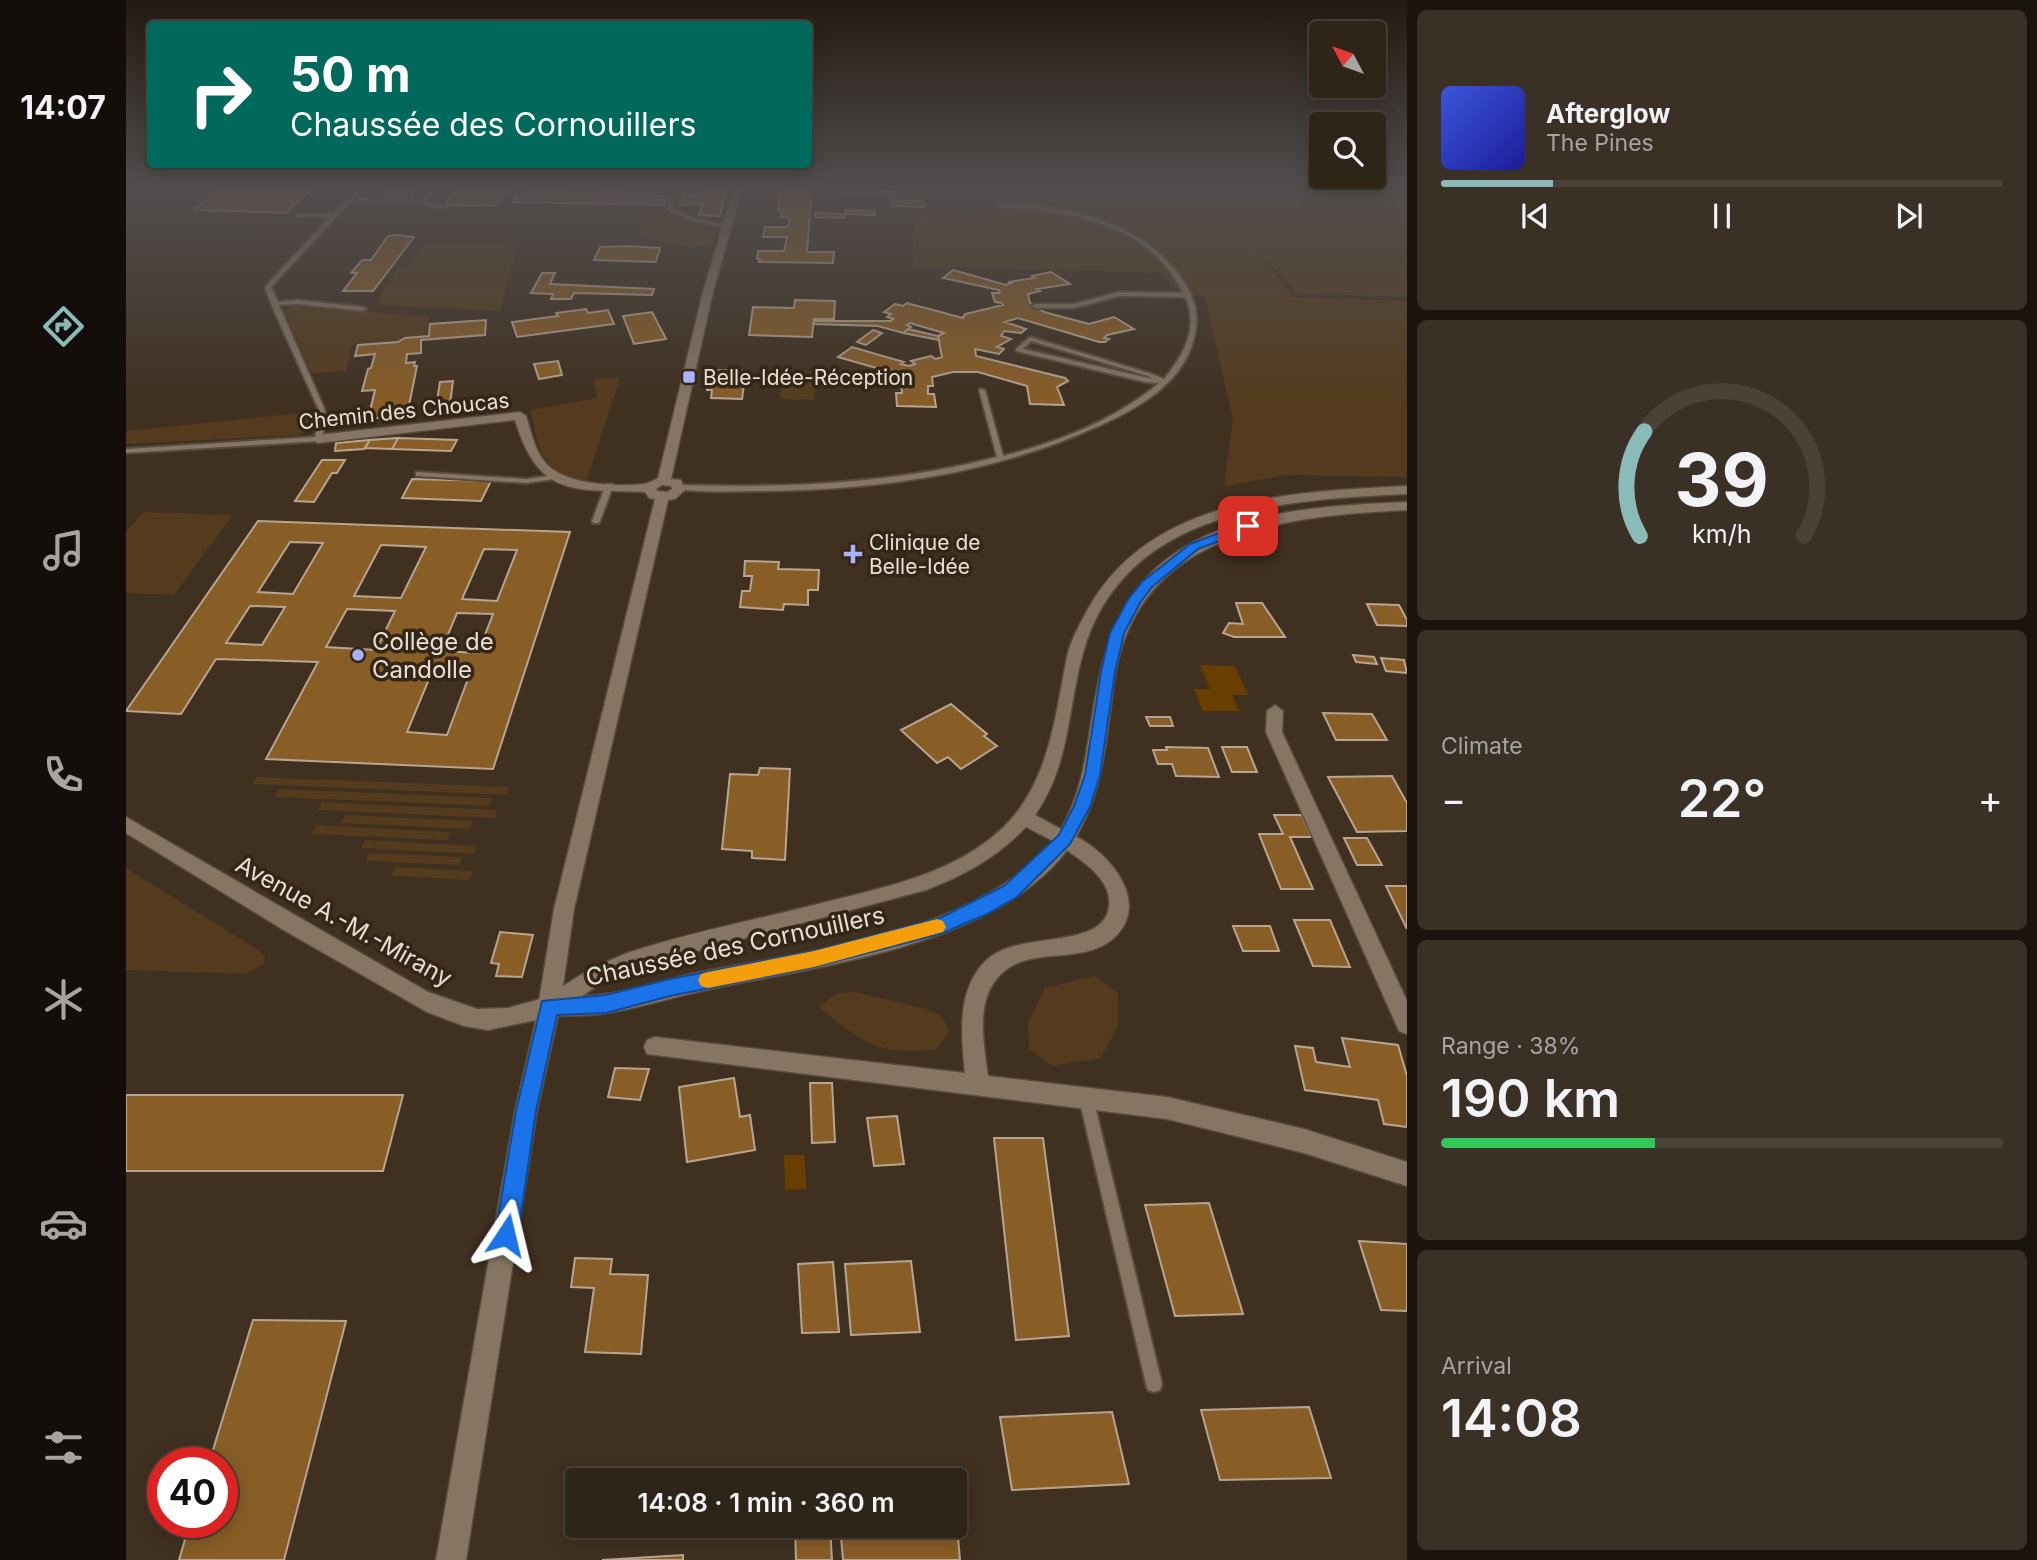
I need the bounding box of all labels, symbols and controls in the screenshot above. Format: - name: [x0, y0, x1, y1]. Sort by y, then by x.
- north arrow: [1309, 21, 1386, 98]
- map controls: [1309, 21, 1386, 189]
- text: 50 m: [290, 45, 411, 104]
- icon: right: [175, 49, 266, 140]
- text: 14:07: [20, 88, 106, 127]
- text: Afterglow: [1546, 98, 1670, 129]
- text: Chaussée des Cornouillers: [290, 105, 696, 144]
- button: search: [1309, 112, 1386, 189]
- text: The Pines: [1546, 129, 1654, 157]
- icon: previous: [1516, 197, 1554, 235]
- icon: pause: [1703, 197, 1741, 235]
- icon: next: [1890, 197, 1928, 235]
- icon: directions: [39, 302, 88, 351]
- place label: Belle-Idée-Réception: [703, 365, 913, 390]
- marker: Belle-Idée-Réception: [681, 369, 697, 385]
- street label: Chemin des Choucas: [297, 388, 511, 434]
- text: 39: [1675, 435, 1769, 524]
- pin: [1218, 496, 1278, 556]
- icon: arrive: [1229, 507, 1267, 545]
- text: km/h: [1692, 519, 1752, 549]
- icon: music: [39, 526, 88, 575]
- place label: Clinique de Belle-Idée: [869, 530, 981, 579]
- marker: Clinique de Belle-Idée: [843, 544, 863, 564]
- place label: Collège de Candolle: [372, 627, 494, 684]
- marker: Collège de Candolle: [350, 647, 366, 663]
- text: Climate: [1441, 732, 1523, 760]
- icon: phone: [39, 750, 88, 799]
- text: 22°: [1678, 767, 1766, 830]
- text: −: [1441, 776, 1466, 822]
- text: +: [1978, 776, 2003, 822]
- street label: Avenue A.-M.-Mirany: [231, 850, 457, 992]
- street label: Chaussée des Cornouillers: [583, 900, 887, 992]
- icon: climate: [39, 975, 88, 1024]
- text: Range · 38%: [1441, 1032, 1580, 1060]
- text: 190 km: [1441, 1067, 1620, 1130]
- position arrow: [469, 1198, 543, 1272]
- icon: car: [39, 1199, 88, 1248]
- text: Arrival: [1441, 1352, 1512, 1380]
- text: 14:08: [1441, 1387, 1582, 1450]
- icon: filters: [39, 1423, 88, 1472]
- speed limit sign: 40: [147, 1447, 238, 1538]
- text: 14:08 · 1 min · 360 m: [637, 1487, 895, 1518]

